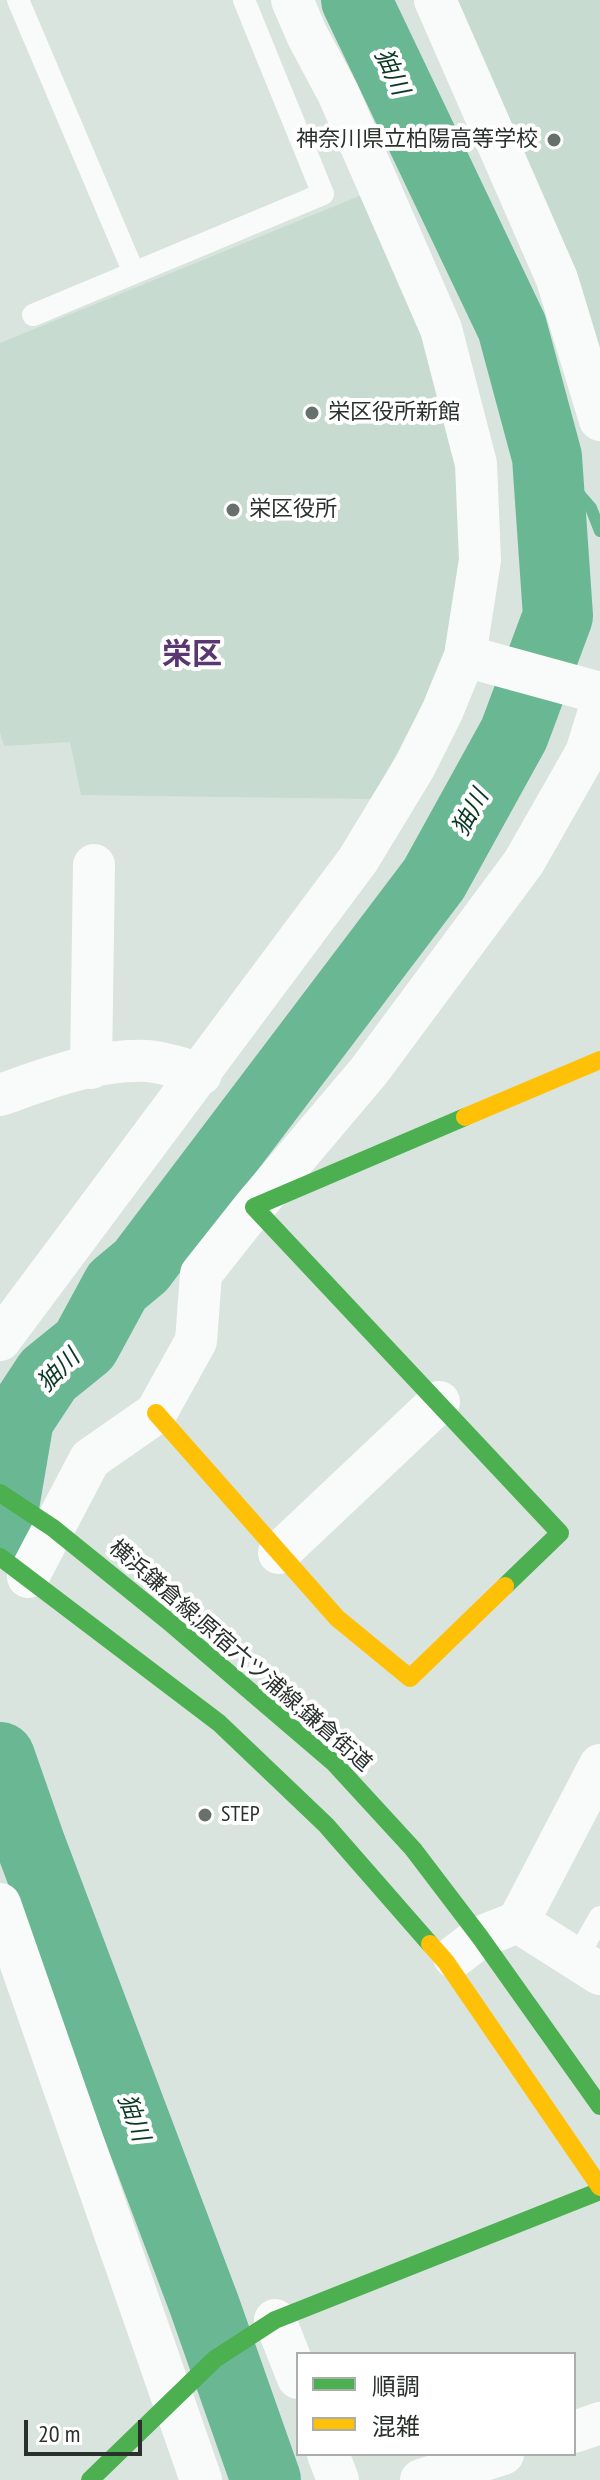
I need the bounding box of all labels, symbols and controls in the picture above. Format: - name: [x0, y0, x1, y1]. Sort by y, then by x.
- water label: 㹨川: [368, 44, 414, 100]
- place label: 神奈川県立柏陽高等学校: [296, 127, 538, 153]
- marker: 神奈川県立柏陽高等学校: [545, 131, 563, 149]
- place label: 栄区役所新館: [328, 400, 460, 426]
- marker: 栄区役所新館: [303, 404, 321, 422]
- place label: 栄区役所: [249, 497, 337, 523]
- marker: 栄区役所: [224, 501, 242, 519]
- district label: 栄区: [162, 637, 222, 673]
- water label: 㹨川: [447, 785, 495, 841]
- water label: 㹨川: [32, 1344, 86, 1398]
- street label: 横浜鎌倉線;原宿六ツ浦線;鎌倉街道: [103, 1535, 377, 1777]
- place label: STEP: [221, 1802, 260, 1828]
- marker: STEP: [196, 1806, 214, 1824]
- water label: 㹨川: [111, 2091, 155, 2145]
- legend: [296, 2352, 576, 2456]
- text: 順調: [372, 2371, 420, 2402]
- scale bar: [28, 2404, 146, 2454]
- text: 混雑: [372, 2411, 420, 2442]
- text: 20 m: [38, 2418, 80, 2449]

